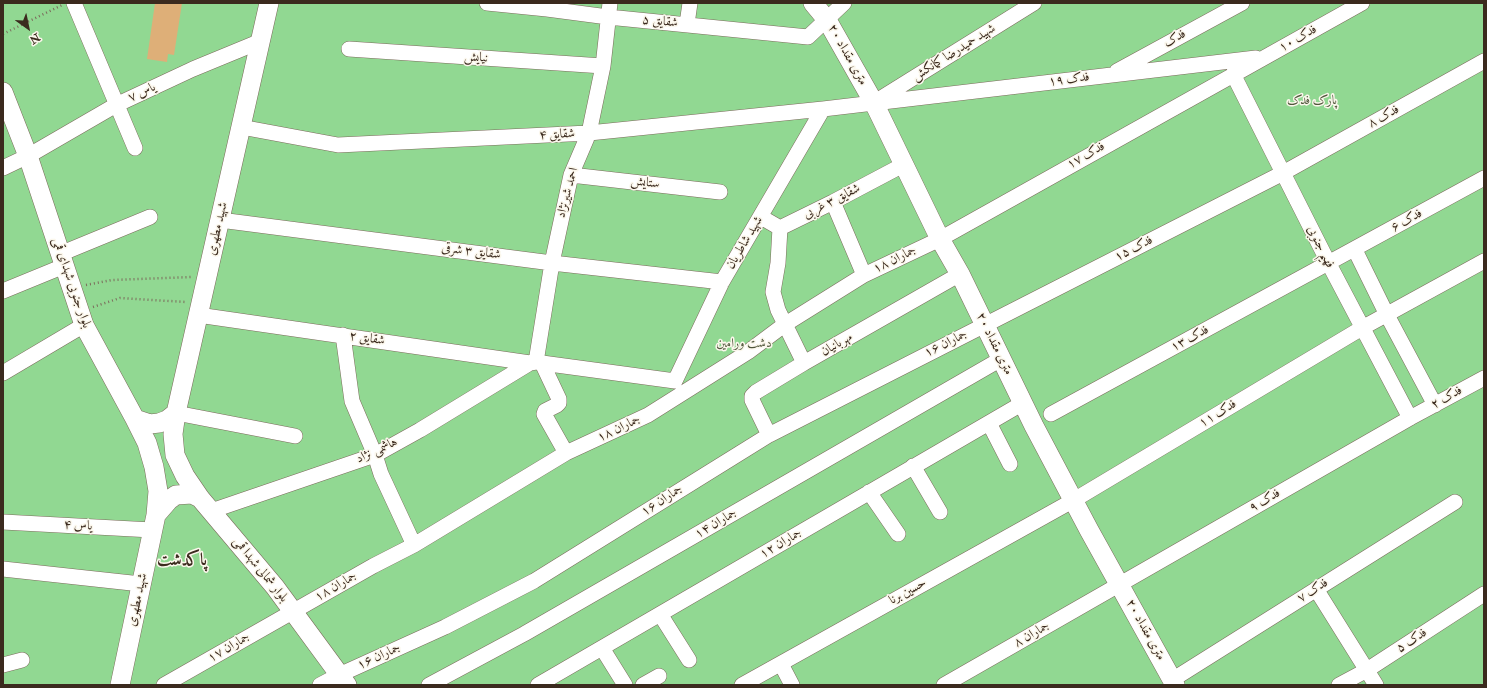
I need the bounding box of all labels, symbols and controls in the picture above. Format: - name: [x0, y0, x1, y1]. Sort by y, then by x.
- north arrow: [8, 8, 48, 48]
- street label: شقایق ۵: [641, 13, 679, 31]
- street label: شهید حمیدرضا کمانکش: [909, 21, 999, 85]
- street label: ۲۰ متری مقداد: [824, 22, 870, 88]
- street label: فدک ۱۰: [1276, 22, 1320, 56]
- street label: فدک: [1161, 27, 1189, 51]
- text: N: [27, 30, 42, 47]
- street label: نیایش: [463, 49, 489, 67]
- street label: فدک ۱۹: [1048, 70, 1090, 90]
- street label: یاس ۷: [126, 80, 158, 106]
- park label: پارک فدک: [1287, 93, 1337, 109]
- street label: فدک ۸: [1366, 102, 1402, 132]
- street label: شقایق ۴: [539, 126, 575, 144]
- street label: فدک ۱۷: [1064, 139, 1108, 173]
- street label: احمد شیرنژاد: [554, 166, 582, 220]
- street label: ستایش: [630, 173, 660, 193]
- street label: شقایق ۳ غربی: [801, 181, 863, 223]
- street label: شهید مطهری: [204, 201, 232, 257]
- street label: فدک ۶: [1389, 206, 1425, 236]
- street label: شهید شاطریان: [723, 214, 767, 272]
- street label: فهیم جنوبی: [1303, 223, 1337, 271]
- street label: فدک ۱۵: [1112, 233, 1156, 265]
- street label: بلوار جنوبی شهدای قمی: [48, 236, 94, 330]
- street label: شقایق ۳ شرقی: [440, 241, 502, 263]
- street label: جماران ۱۸: [871, 243, 919, 277]
- street label: ۲۰ متری مقداد: [972, 310, 1016, 378]
- street label: فدک ۱۳: [1168, 322, 1212, 356]
- street label: جماران ۱۶: [922, 327, 970, 361]
- street label: شقایق ۲: [348, 329, 386, 349]
- street label: مهربانیان: [818, 330, 856, 360]
- park label: دشت ورامین: [716, 336, 772, 352]
- street label: فدک ۲: [1429, 383, 1465, 413]
- street label: فدک ۱۱: [1196, 397, 1240, 431]
- street label: جماران ۱۸: [595, 412, 643, 446]
- street label: هاشمی نژاد: [354, 435, 400, 467]
- street label: جماران ۱۶: [639, 482, 685, 520]
- street label: فدک ۹: [1247, 486, 1283, 516]
- street label: جماران ۱۴: [692, 506, 740, 542]
- street label: یاس ۴: [63, 517, 93, 535]
- street label: جماران ۱۲: [757, 526, 805, 562]
- street label: بلوار شمالی شهدا قمی: [229, 534, 291, 606]
- district label: پاکدشت: [157, 551, 207, 571]
- street label: جماران ۱۸: [312, 569, 360, 605]
- street label: شهید مطهری: [125, 572, 151, 628]
- street label: حسین برنا: [887, 575, 929, 609]
- street label: فدک ۷: [1295, 576, 1331, 606]
- street label: ۲۰ متری مقداد: [1122, 597, 1168, 663]
- street label: جماران ۸: [1012, 619, 1052, 651]
- street label: فدک ۵: [1394, 625, 1430, 657]
- street label: جماران ۱۷: [205, 630, 253, 666]
- street label: جماران ۱۶: [355, 641, 403, 673]

